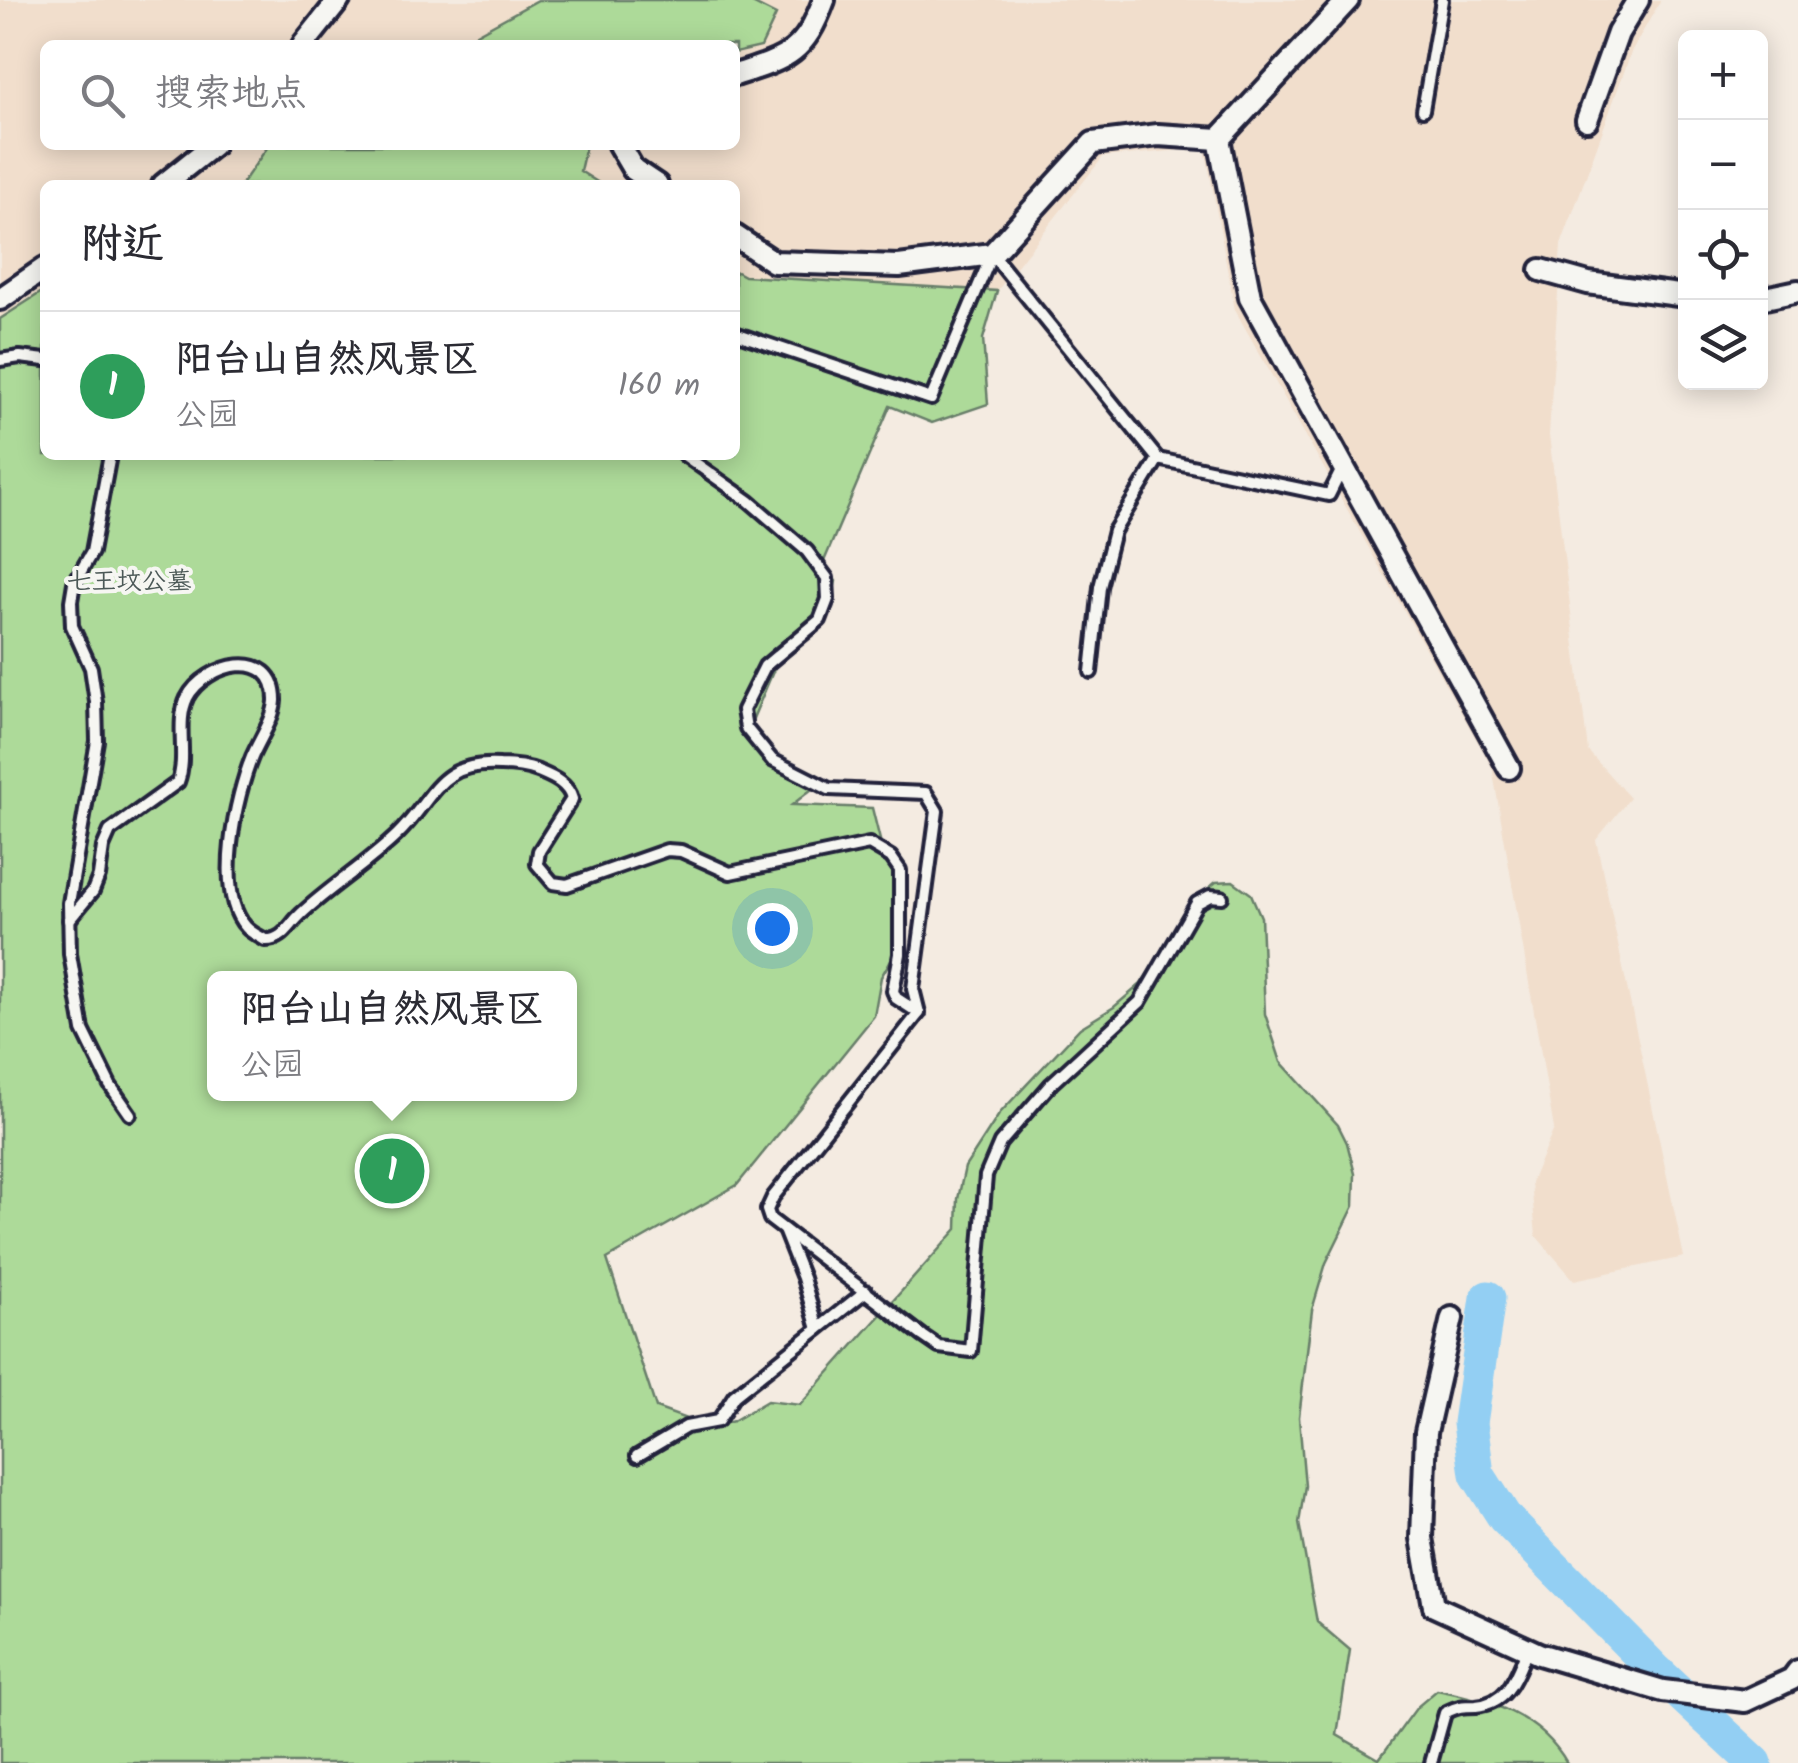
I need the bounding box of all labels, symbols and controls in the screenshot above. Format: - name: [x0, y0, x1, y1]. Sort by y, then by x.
- map controls: [1678, 30, 1768, 390]
- button: +: [1678, 30, 1768, 120]
- search box: [40, 40, 740, 150]
- text: 搜索地点: [155, 65, 307, 125]
- icon: search: [75, 68, 130, 123]
- button: −: [1678, 120, 1768, 210]
- button: locate: [1678, 210, 1768, 300]
- text: 附近: [80, 212, 164, 279]
- button: layers: [1678, 300, 1768, 390]
- text: 阳台山自然风景区: [175, 331, 479, 391]
- text: 1: [108, 361, 117, 412]
- text: 160 m: [618, 361, 700, 412]
- text: 公园: [175, 391, 239, 442]
- park label: 七王坟公墓: [66, 562, 192, 602]
- your location: [747, 903, 798, 954]
- popup: [207, 971, 577, 1101]
- text: 阳台山自然风景区: [240, 981, 544, 1041]
- text: 公园: [240, 1041, 304, 1092]
- pin: 1: [360, 1134, 424, 1208]

